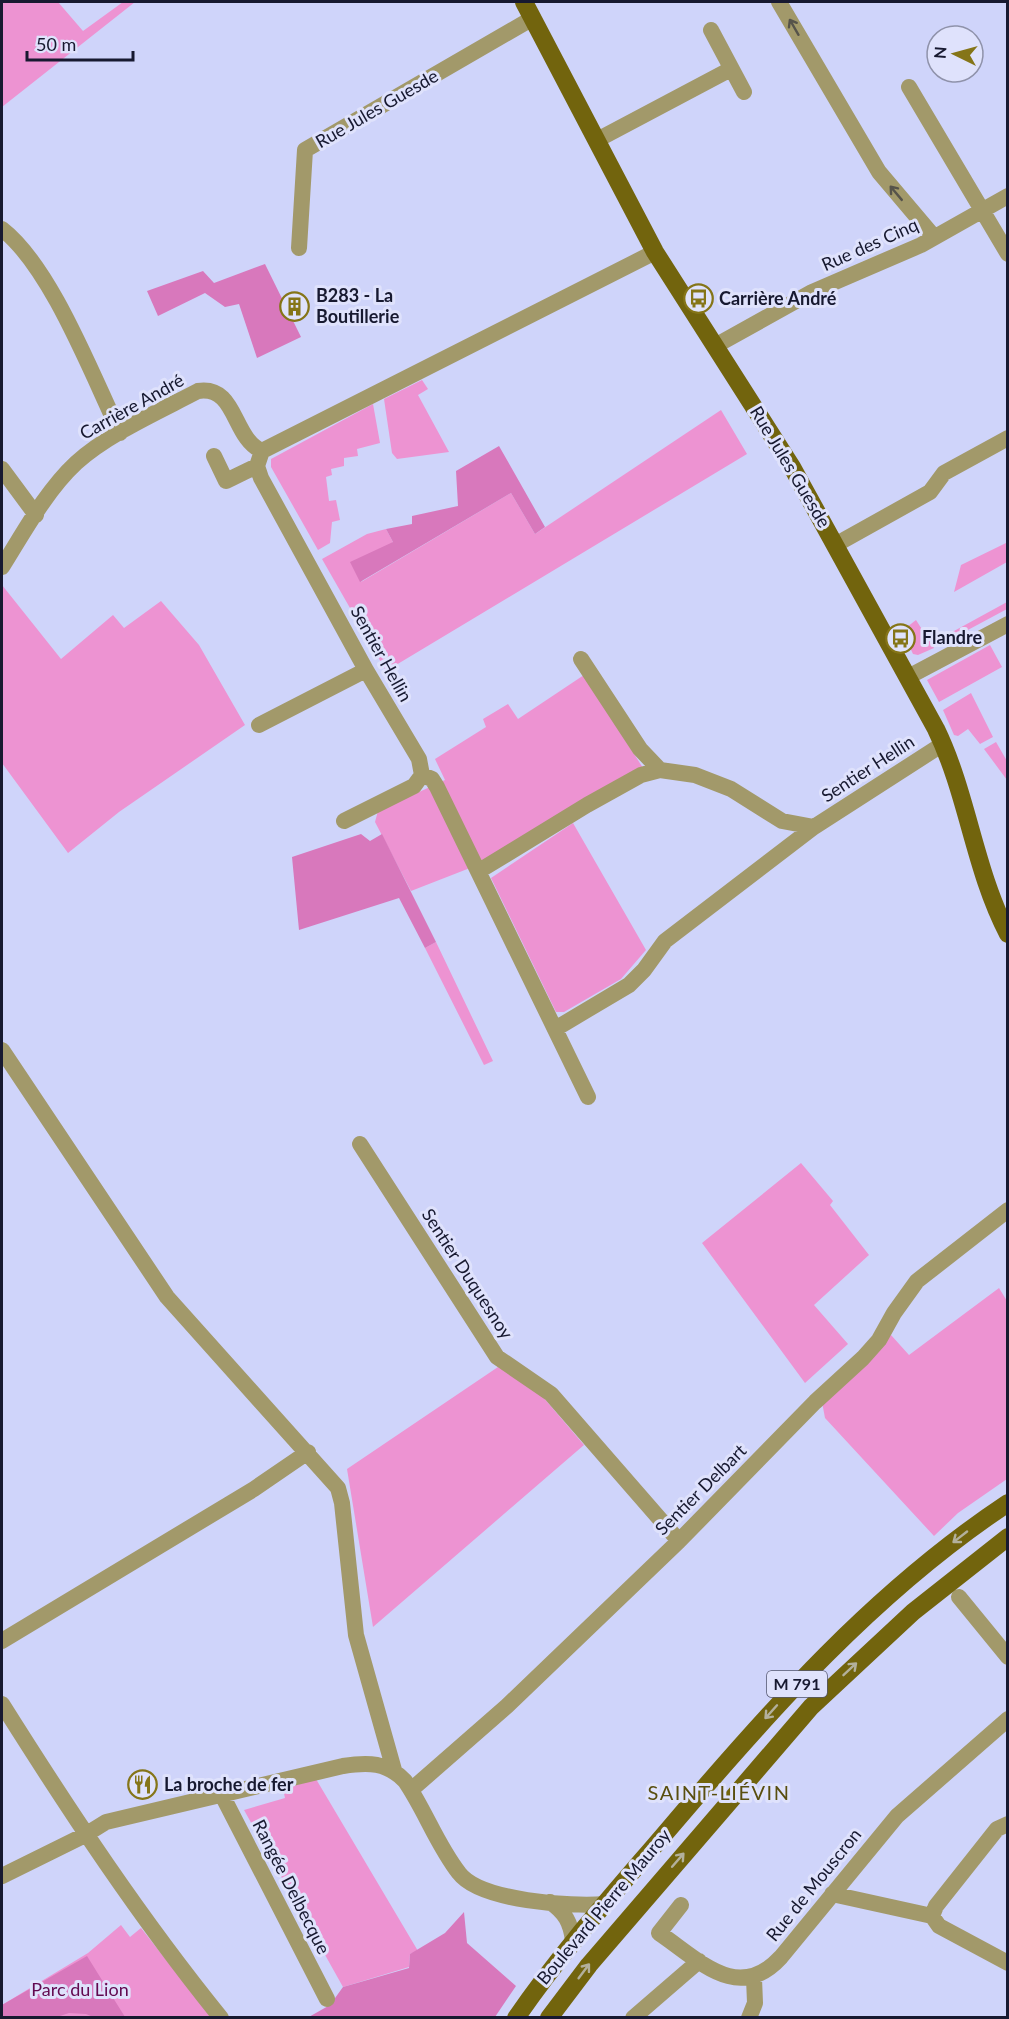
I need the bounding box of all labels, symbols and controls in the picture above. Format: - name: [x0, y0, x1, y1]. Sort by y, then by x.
- one-way arrow: [788, 19, 800, 36]
- scale bar: [27, 24, 134, 62]
- north arrow: [925, 24, 985, 84]
- text: 50 m: [36, 33, 76, 55]
- text: N: [930, 46, 950, 60]
- street label: Rue Jules Guesde: [311, 64, 442, 152]
- one-way arrow: [890, 185, 903, 201]
- street label: Rue des Cinq: [818, 213, 921, 275]
- bus stop icon: Carrière André: [682, 283, 714, 315]
- place label: B283 - La Boutillerie: [316, 284, 400, 327]
- place label: Carrière André: [719, 287, 837, 309]
- building icon: B283 - La Boutillerie: [279, 290, 311, 322]
- street label: Carrière André: [76, 368, 187, 444]
- street label: Rue Jules Guesde: [746, 402, 836, 531]
- street label: Sentier Hellin: [346, 602, 417, 705]
- bus stop icon: Flandre: [885, 622, 917, 654]
- place label: Flandre: [922, 626, 982, 648]
- street label: Sentier Hellin: [817, 730, 918, 806]
- street label: Sentier Duquesnoy: [418, 1204, 519, 1343]
- street label: Sentier Delbart: [650, 1439, 751, 1539]
- one-way arrow: [953, 1531, 969, 1544]
- one-way arrow: [843, 1662, 858, 1676]
- road number: M 791: [767, 1671, 827, 1697]
- one-way arrow: [764, 1704, 778, 1719]
- restaurant icon: La broche de fer: [127, 1769, 159, 1801]
- place label: La broche de fer: [164, 1773, 294, 1795]
- district label: SAINT-LIÉVIN: [648, 1780, 790, 1804]
- street label: Rangée Delbecque: [249, 1816, 335, 1957]
- street label: Boulevard Pierre Mauroy: [532, 1823, 675, 1989]
- street label: Rue de Mouscron: [761, 1824, 865, 1945]
- one-way arrow: [671, 1853, 685, 1868]
- one-way arrow: [578, 1963, 591, 1979]
- park label: Parc du Lion: [31, 1978, 129, 2000]

